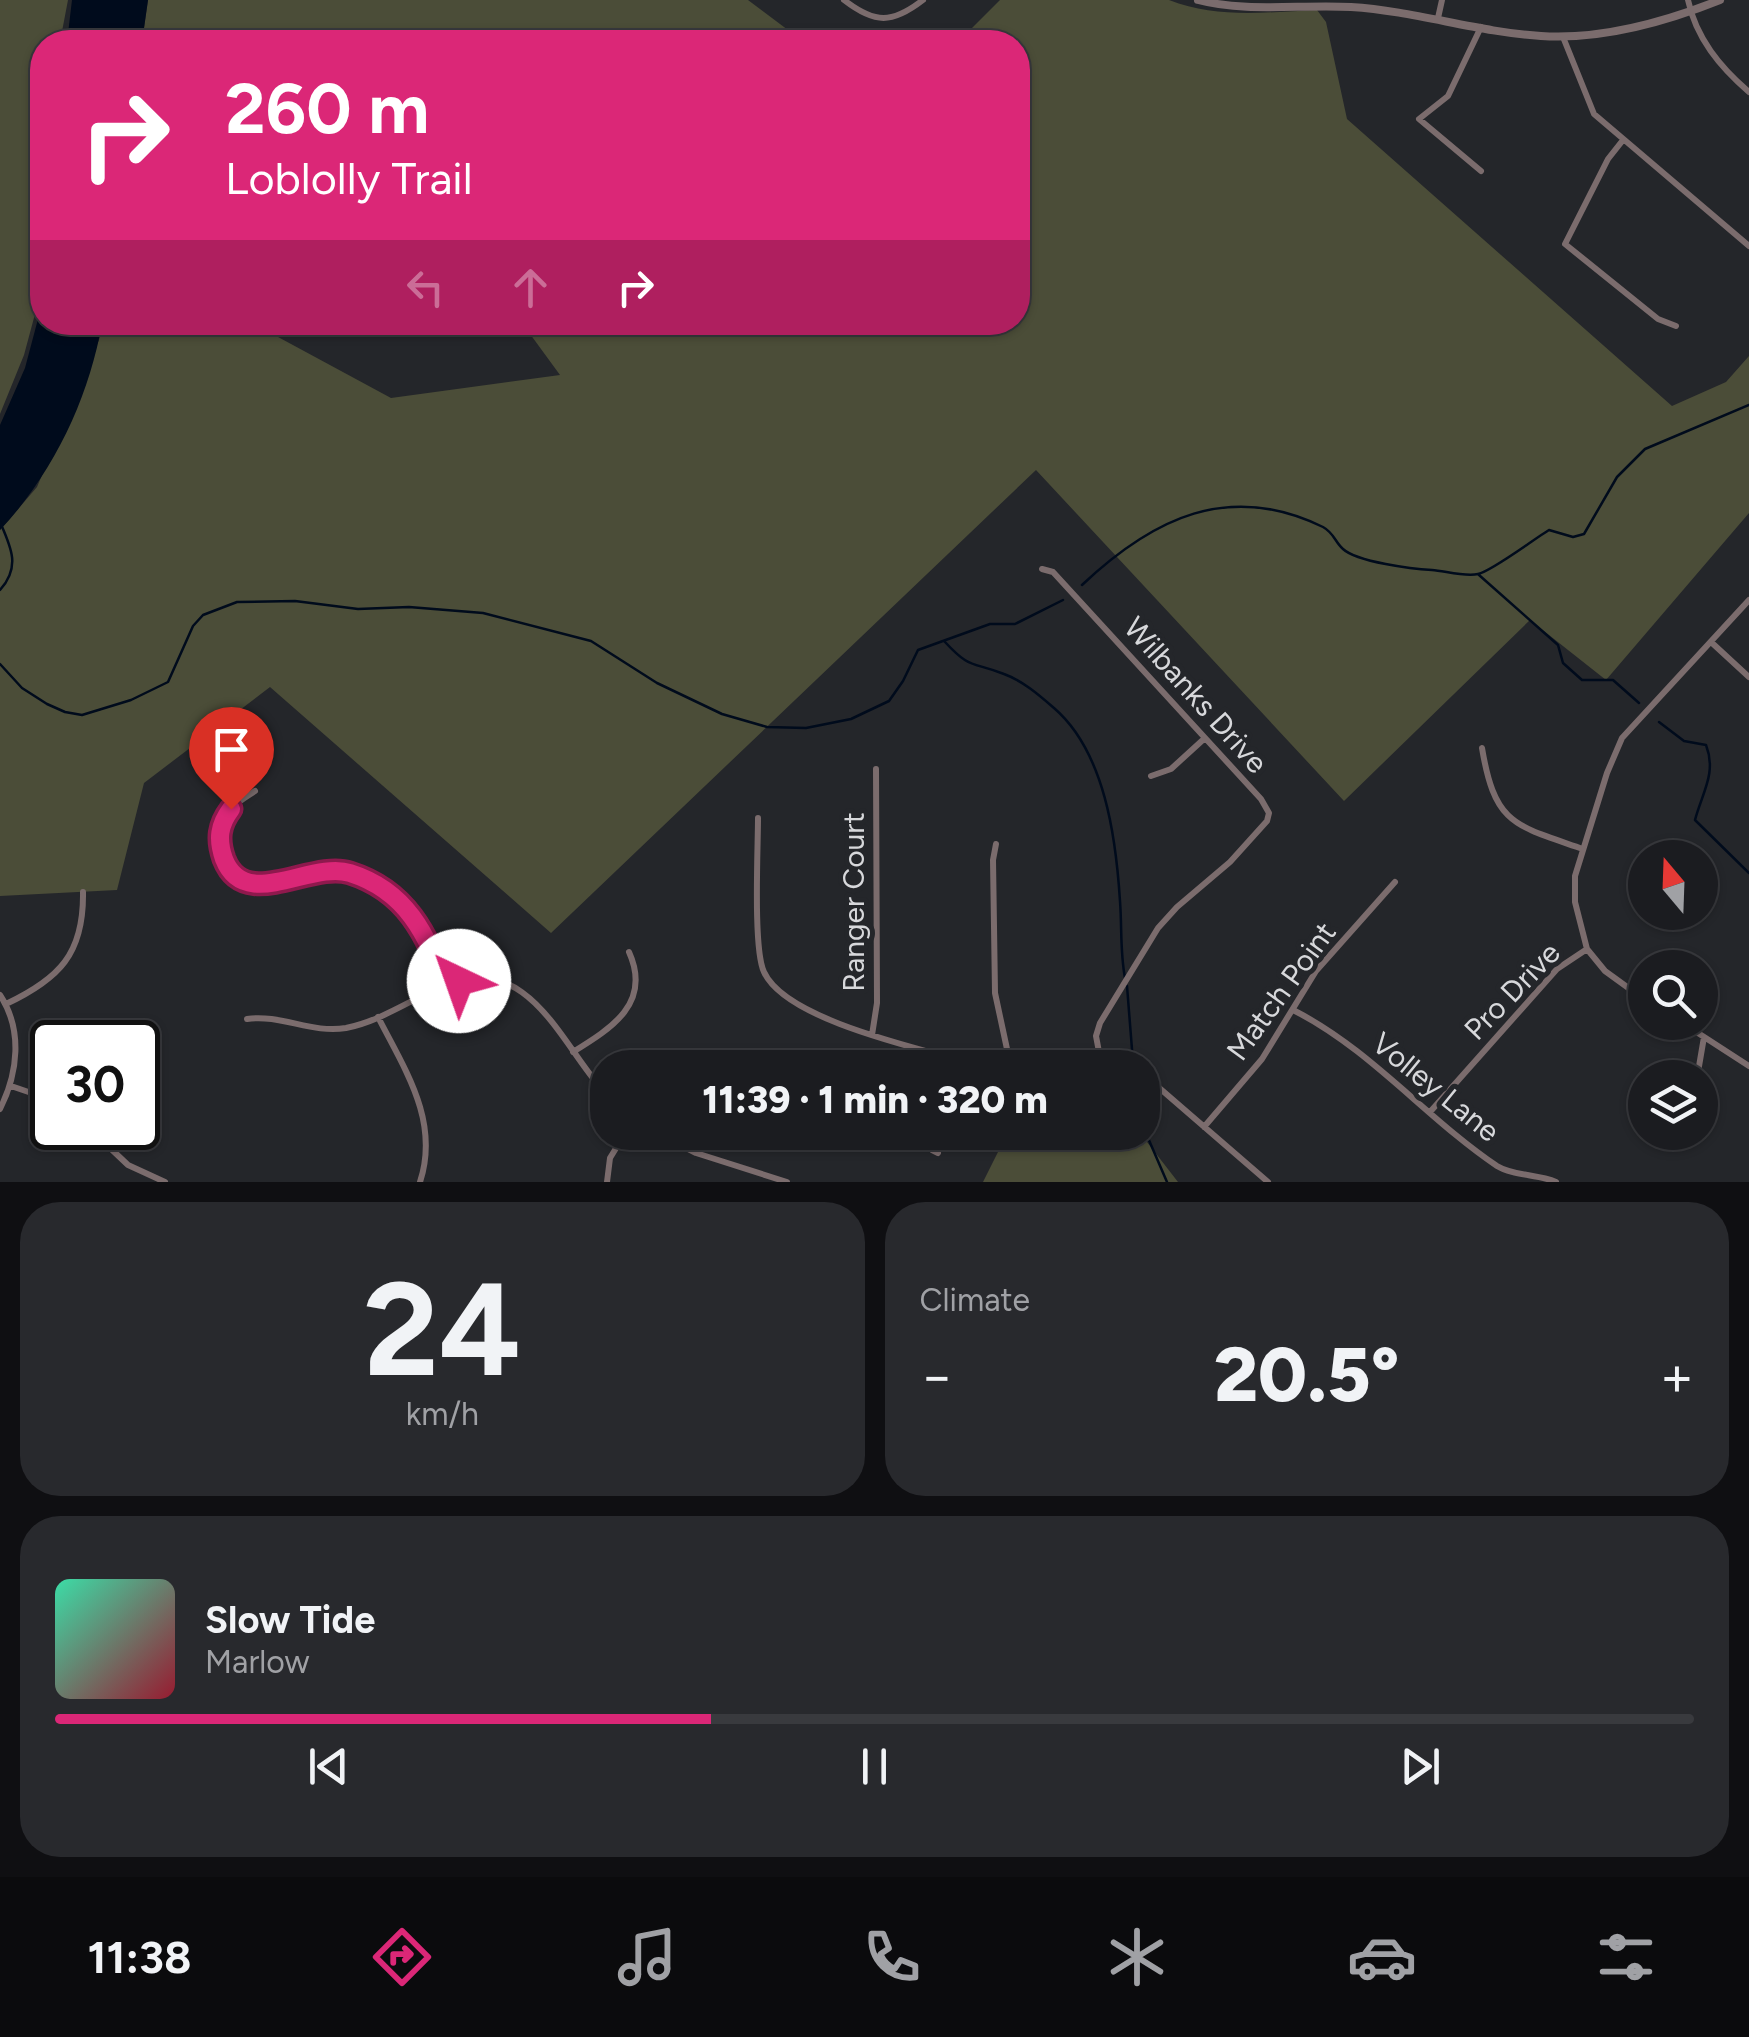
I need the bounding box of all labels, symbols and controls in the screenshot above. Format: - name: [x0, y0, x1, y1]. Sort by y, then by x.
- text: 260 m: [225, 66, 429, 151]
- icon: right: [60, 70, 190, 200]
- text: Loblolly Trail: [225, 151, 473, 205]
- icon: left: [398, 260, 453, 315]
- icon: ahead: [503, 260, 558, 315]
- icon: right: [608, 260, 663, 315]
- street label: Wilbanks Drive: [1116, 609, 1276, 781]
- pin: [189, 707, 274, 810]
- icon: arrive: [204, 722, 259, 777]
- street label: Ranger Court: [835, 812, 872, 992]
- north arrow: [1628, 840, 1718, 930]
- map controls: [1628, 840, 1718, 1150]
- street label: Match Point: [1218, 915, 1344, 1067]
- position arrow: [407, 929, 511, 1033]
- street label: Pro Drive: [1456, 934, 1568, 1048]
- button: search: [1628, 950, 1718, 1040]
- speed limit sign: 30: [30, 1020, 160, 1150]
- street label: Volley Lane: [1365, 1024, 1507, 1150]
- button: layers: [1628, 1060, 1718, 1150]
- text: 11:39 · 1 min · 320 m: [702, 1077, 1048, 1123]
- text: 24: [363, 1252, 521, 1408]
- text: Climate: [920, 1281, 1030, 1319]
- text: 20.5°: [1214, 1330, 1400, 1420]
- text: −: [920, 1343, 954, 1409]
- text: +: [1660, 1343, 1694, 1409]
- text: km/h: [406, 1395, 479, 1433]
- text: Slow Tide: [205, 1597, 375, 1643]
- text: Marlow: [205, 1643, 309, 1681]
- icon: previous: [301, 1739, 356, 1794]
- icon: pause: [847, 1739, 902, 1794]
- icon: next: [1393, 1739, 1448, 1794]
- icon: directions: [367, 1922, 437, 1992]
- icon: music: [612, 1922, 682, 1992]
- icon: phone: [857, 1922, 927, 1992]
- icon: climate: [1102, 1922, 1172, 1992]
- icon: car: [1347, 1922, 1417, 1992]
- icon: filters: [1591, 1922, 1661, 1992]
- text: 11:38: [87, 1930, 192, 1984]

